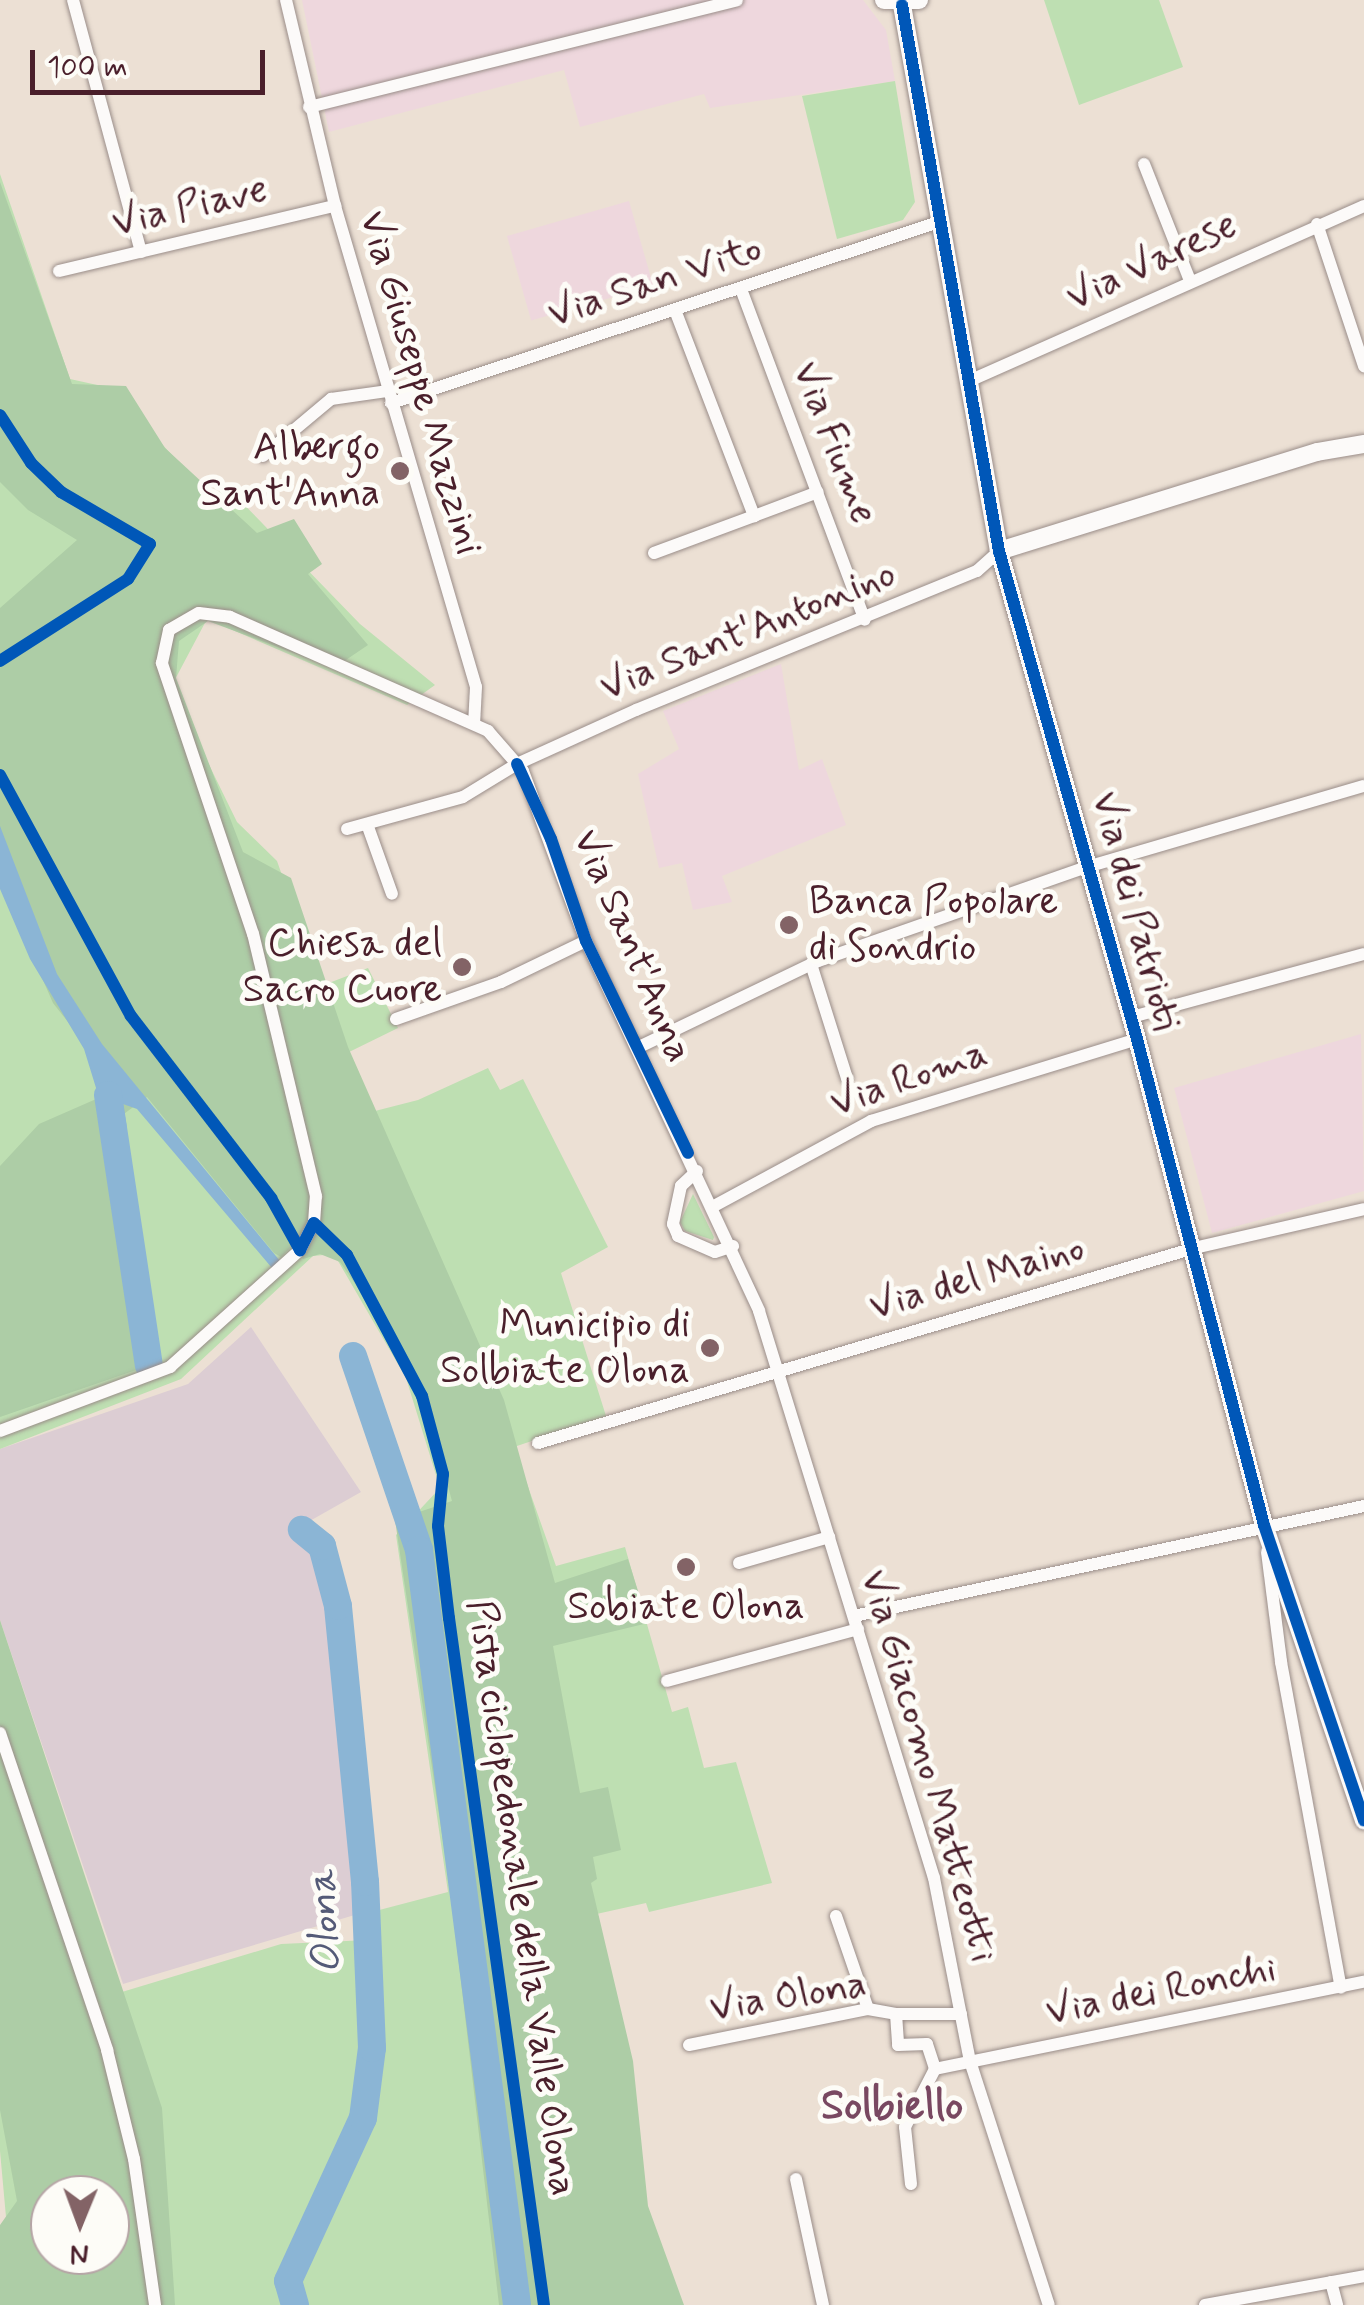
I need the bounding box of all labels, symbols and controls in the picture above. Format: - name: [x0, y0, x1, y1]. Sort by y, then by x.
- scale bar: [35, 30, 270, 92]
- text: 100 m: [47, 48, 128, 87]
- street label: Via Piave: [109, 166, 271, 248]
- street label: Via Varese: [1061, 202, 1243, 322]
- street label: Via Giuseppe Mazzini: [349, 208, 491, 558]
- street label: Via San Vito: [550, 227, 760, 337]
- street label: Via Fiume: [782, 357, 886, 529]
- place label: Albergo Sant'Anna: [200, 424, 380, 518]
- marker: Albergo Sant'Anna: [389, 460, 411, 482]
- street label: Via Sant'Antonino: [595, 550, 901, 712]
- street label: Via dei Patrioti: [1080, 786, 1190, 1036]
- street label: Via Sant'Anna: [562, 824, 702, 1068]
- place label: Banca Popolare di Sondrio: [809, 878, 1061, 972]
- marker: Banca Popolare di Sondrio: [778, 914, 800, 936]
- place label: Chiesa del Sacro Cuore: [243, 920, 442, 1014]
- marker: Chiesa del Sacro Cuore: [451, 956, 473, 978]
- street label: Via Roma: [824, 1030, 994, 1128]
- street label: Via del Maino: [862, 1224, 1092, 1332]
- place label: Municipio di Solbiate Olona: [436, 1301, 690, 1395]
- marker: Municipio di Solbiate Olona: [699, 1337, 721, 1359]
- marker: Sobiate Olona: [675, 1556, 697, 1578]
- street label: Via Giacomo Matteotti: [849, 1565, 1007, 1967]
- place label: Sobiate Olona: [565, 1583, 807, 1631]
- street label: Pista ciclopedonale della Valle Olona: [456, 1599, 586, 2197]
- water label: Olona: [298, 1869, 354, 1975]
- street label: Via dei Ronchi: [1042, 1945, 1280, 2037]
- street label: Via Olona: [703, 1960, 873, 2034]
- district label: Solbiello: [821, 2082, 963, 2132]
- north arrow: [30, 2175, 130, 2275]
- text: N: [70, 2235, 89, 2272]

